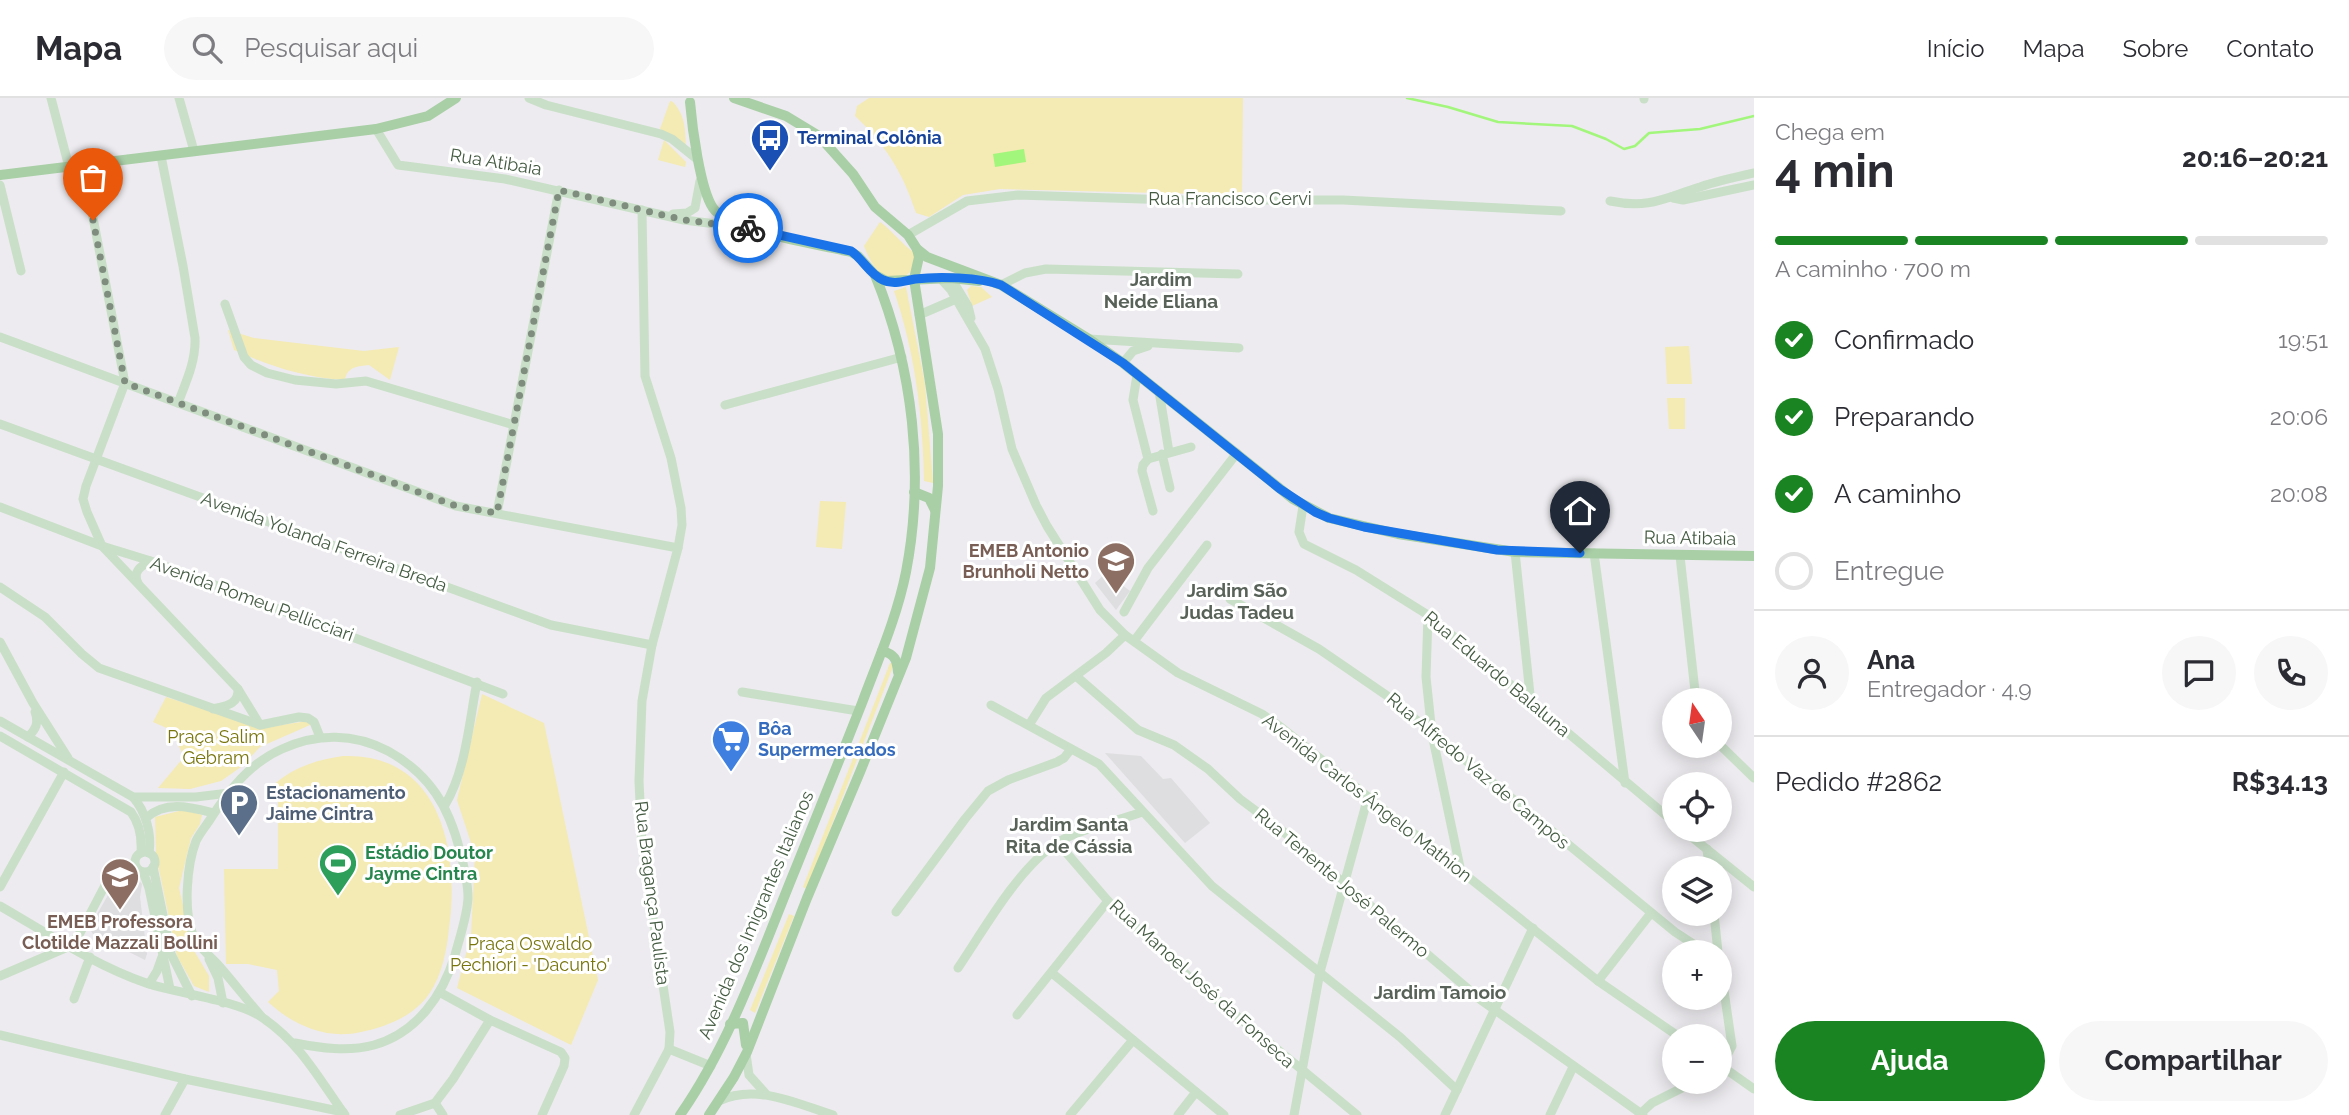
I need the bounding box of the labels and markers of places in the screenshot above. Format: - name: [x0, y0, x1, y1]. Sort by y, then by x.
- bus stop icon: Terminal Colônia: [749, 117, 791, 172]
- place label: Terminal Colônia: [797, 127, 942, 148]
- pin: [63, 148, 123, 220]
- pin: [1550, 481, 1610, 553]
- place label: EMEB Antonio Brunholi Netto: [963, 540, 1089, 582]
- school or university icon: EMEB Antonio Brunholi Netto: [1095, 540, 1137, 595]
- supermarket icon: Bôa Supermercados: [710, 718, 752, 773]
- place label: Bôa Supermercados: [758, 718, 896, 760]
- parking icon: Estacionamento Jaime Cintra: [218, 782, 260, 837]
- place label: Estacionamento Jaime Cintra: [266, 782, 406, 824]
- sports icon: Estádio Doutor Jayme Cintra: [317, 842, 359, 897]
- place label: Estádio Doutor Jayme Cintra: [365, 842, 493, 884]
- school or university icon: EMEB Professora Clotilde Mazzali Bollini: [99, 856, 141, 911]
- place label: EMEB Professora Clotilde Mazzali Bollini: [22, 911, 218, 953]

